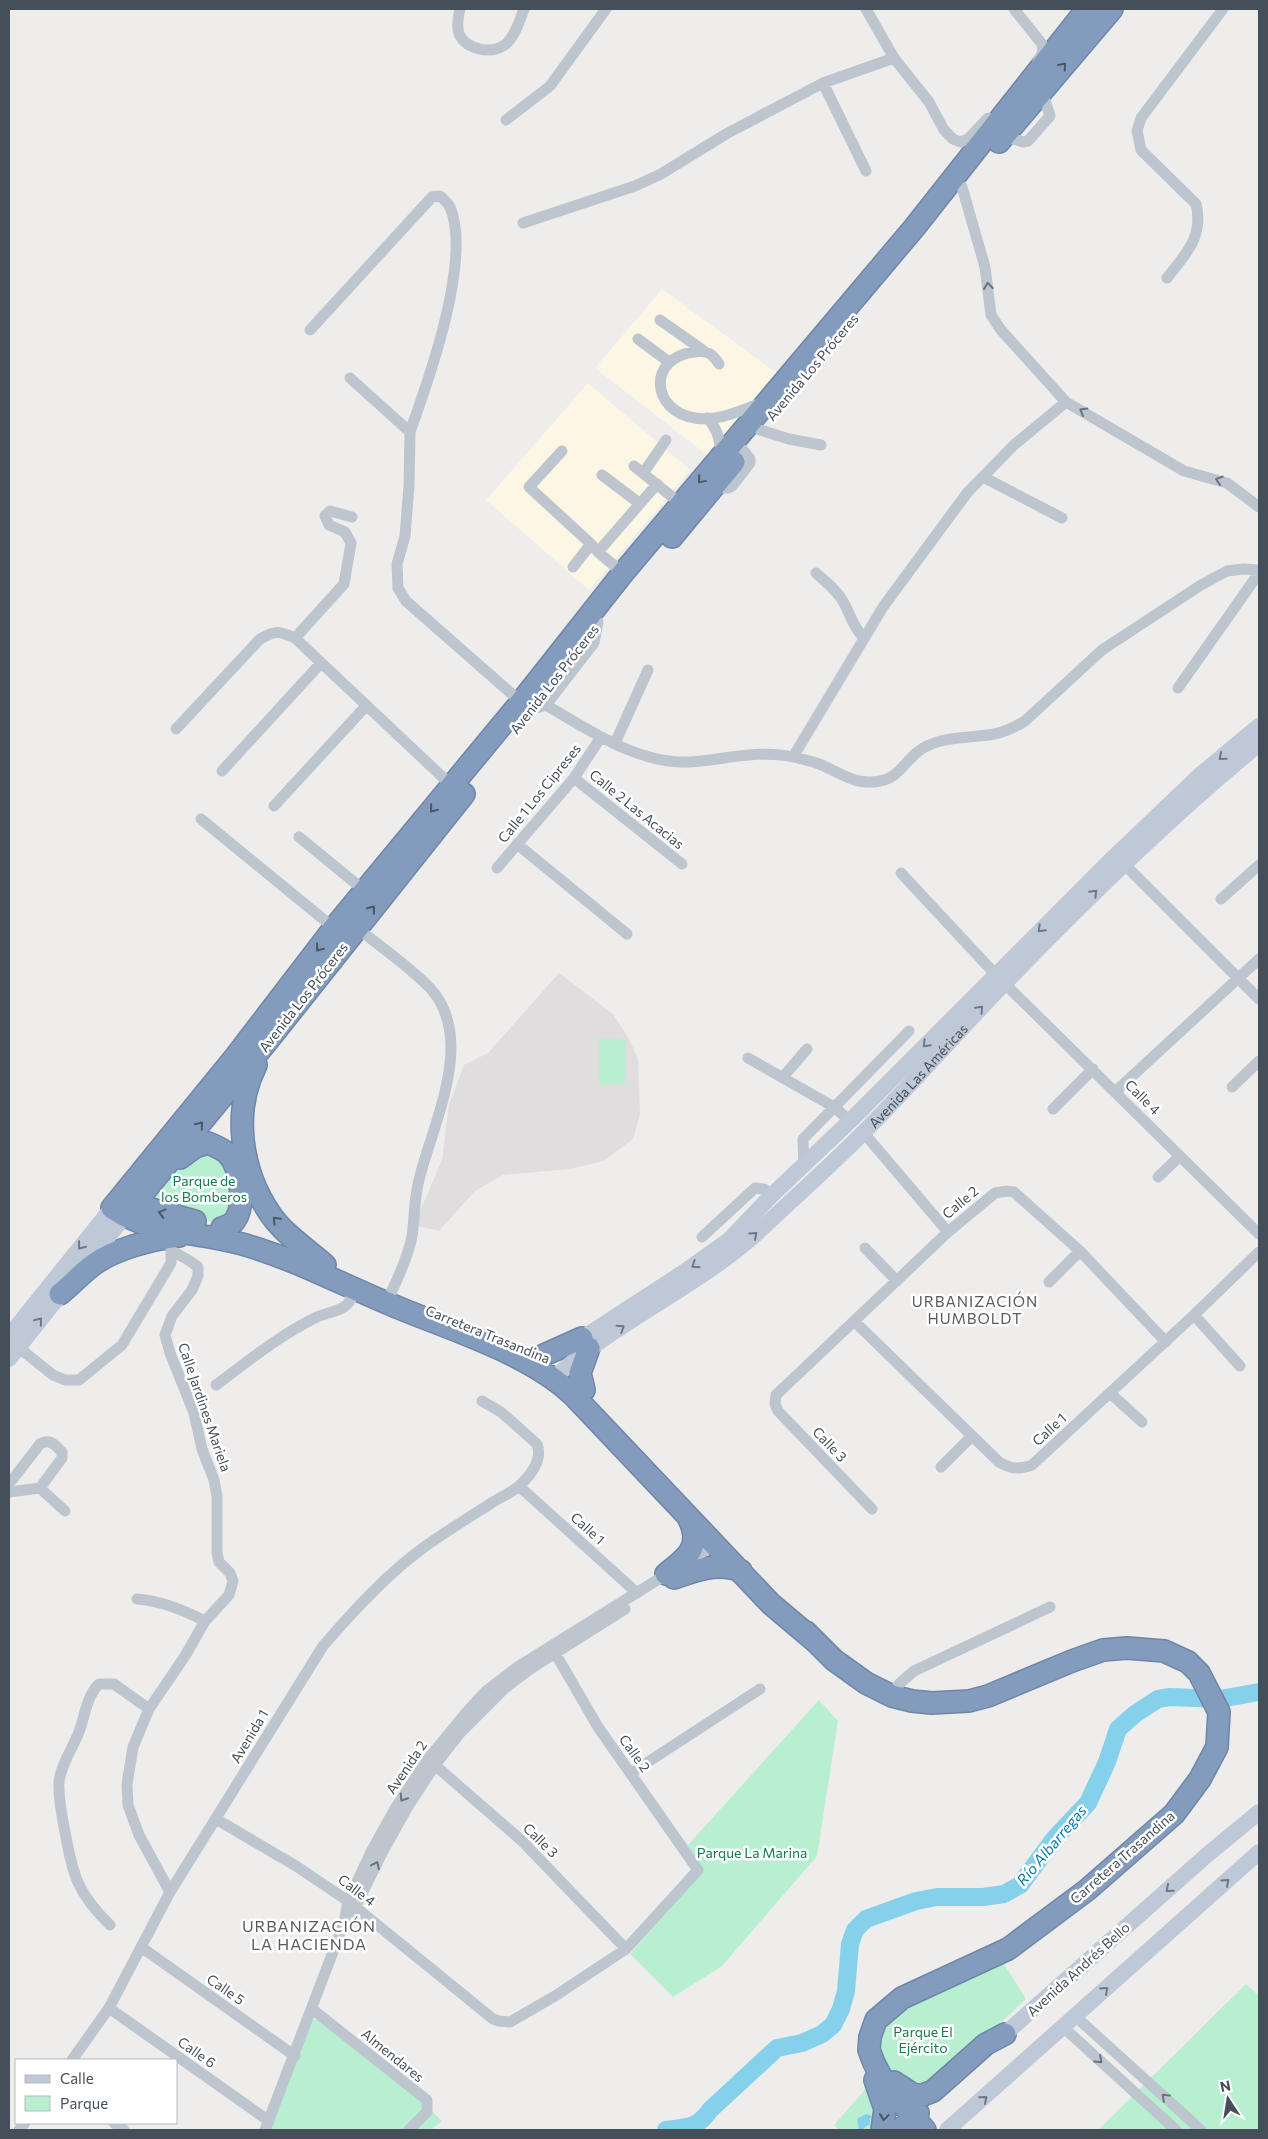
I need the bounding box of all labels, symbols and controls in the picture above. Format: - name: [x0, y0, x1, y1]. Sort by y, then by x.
- one-way arrow: [1057, 63, 1066, 72]
- one-way arrow: [983, 282, 994, 290]
- street label: Avenida Los Próceres: [762, 310, 862, 424]
- one-way arrow: [1079, 408, 1088, 418]
- one-way arrow: [698, 474, 707, 483]
- one-way arrow: [1215, 476, 1223, 486]
- street label: Avenida Los Próceres: [506, 621, 602, 737]
- street label: Calle 1 Los Cipreses: [494, 740, 584, 846]
- one-way arrow: [1219, 751, 1228, 760]
- street label: Calle 2 Las Acacias: [586, 766, 688, 852]
- one-way arrow: [430, 803, 438, 812]
- one-way arrow: [1089, 890, 1098, 899]
- one-way arrow: [367, 906, 375, 915]
- one-way arrow: [1038, 924, 1047, 933]
- street label: Avenida Los Próceres: [255, 939, 351, 1055]
- one-way arrow: [316, 943, 325, 952]
- one-way arrow: [974, 1006, 983, 1015]
- street label: Avenida Las Américas: [865, 1020, 971, 1131]
- one-way arrow: [923, 1038, 932, 1047]
- street label: Calle 4: [1122, 1076, 1164, 1118]
- one-way arrow: [195, 1122, 203, 1131]
- park label: Parque de los Bomberos: [161, 1172, 247, 1205]
- street label: Calle 2: [939, 1182, 982, 1222]
- one-way arrow: [158, 1208, 167, 1219]
- one-way arrow: [273, 1217, 282, 1226]
- one-way arrow: [748, 1232, 757, 1241]
- one-way arrow: [79, 1240, 87, 1249]
- one-way arrow: [691, 1259, 701, 1268]
- district label: URBANIZACIÓN HUMBOLDT: [912, 1291, 1038, 1327]
- street label: Carretera Trasandina: [423, 1301, 553, 1367]
- one-way arrow: [33, 1318, 41, 1327]
- one-way arrow: [615, 1325, 624, 1334]
- street label: Calle Jardines Mariela: [175, 1340, 235, 1474]
- street label: Calle 1: [1029, 1409, 1069, 1449]
- street label: Calle 3: [809, 1423, 851, 1465]
- street label: Calle 1: [567, 1508, 609, 1548]
- street label: Avenida 1: [226, 1706, 272, 1766]
- street label: Calle 2: [616, 1731, 654, 1775]
- street label: Avenida 2: [382, 1737, 430, 1797]
- one-way arrow: [399, 1792, 409, 1801]
- water label: Río Albarregas: [1012, 1801, 1090, 1889]
- street label: Carretera Trasandina: [1066, 1807, 1178, 1907]
- street label: Calle 3: [520, 1819, 562, 1861]
- park label: Parque La Marina: [697, 1844, 807, 1861]
- one-way arrow: [370, 1862, 380, 1871]
- street label: Calle 4: [335, 1870, 380, 1910]
- one-way arrow: [1220, 1879, 1229, 1888]
- one-way arrow: [1165, 1883, 1174, 1892]
- district label: URBANIZACIÓN LA HACIENDA: [242, 1916, 376, 1953]
- street label: Avenida Andrés Bello: [1023, 1918, 1133, 2020]
- street label: Calle 5: [204, 1970, 248, 2008]
- one-way arrow: [1099, 1987, 1108, 1996]
- park label: Parque El Ejército: [893, 2023, 953, 2056]
- street label: Almendares: [358, 2025, 428, 2085]
- street label: Calle 6: [175, 2033, 219, 2071]
- one-way arrow: [1093, 2054, 1102, 2063]
- legend: [15, 2059, 178, 2124]
- text: Calle: [60, 2069, 94, 2087]
- north arrow: [1203, 2074, 1253, 2124]
- text: N: [1218, 2076, 1232, 2095]
- text: Parque: [60, 2094, 108, 2112]
- one-way arrow: [1162, 2094, 1171, 2103]
- one-way arrow: [978, 2096, 987, 2105]
- one-way arrow: [879, 2113, 890, 2121]

